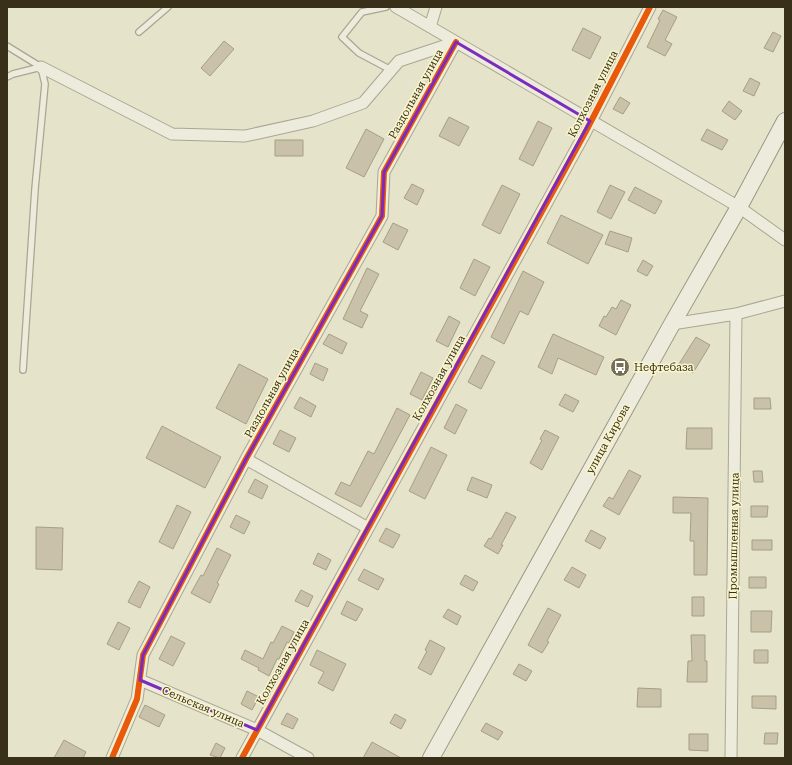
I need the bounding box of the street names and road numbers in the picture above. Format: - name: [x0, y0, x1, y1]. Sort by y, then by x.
- street label: Раздольная улица: [386, 47, 446, 141]
- street label: Колхозная улица: [565, 48, 621, 140]
- street label: Колхозная улица: [410, 333, 468, 423]
- street label: Раздольная улица: [242, 346, 302, 440]
- street label: улица Кирова: [583, 402, 633, 476]
- street label: Промышленная улица: [726, 472, 742, 600]
- street label: Колхозная улица: [254, 617, 312, 707]
- street label: Сельская улица: [160, 684, 246, 730]

